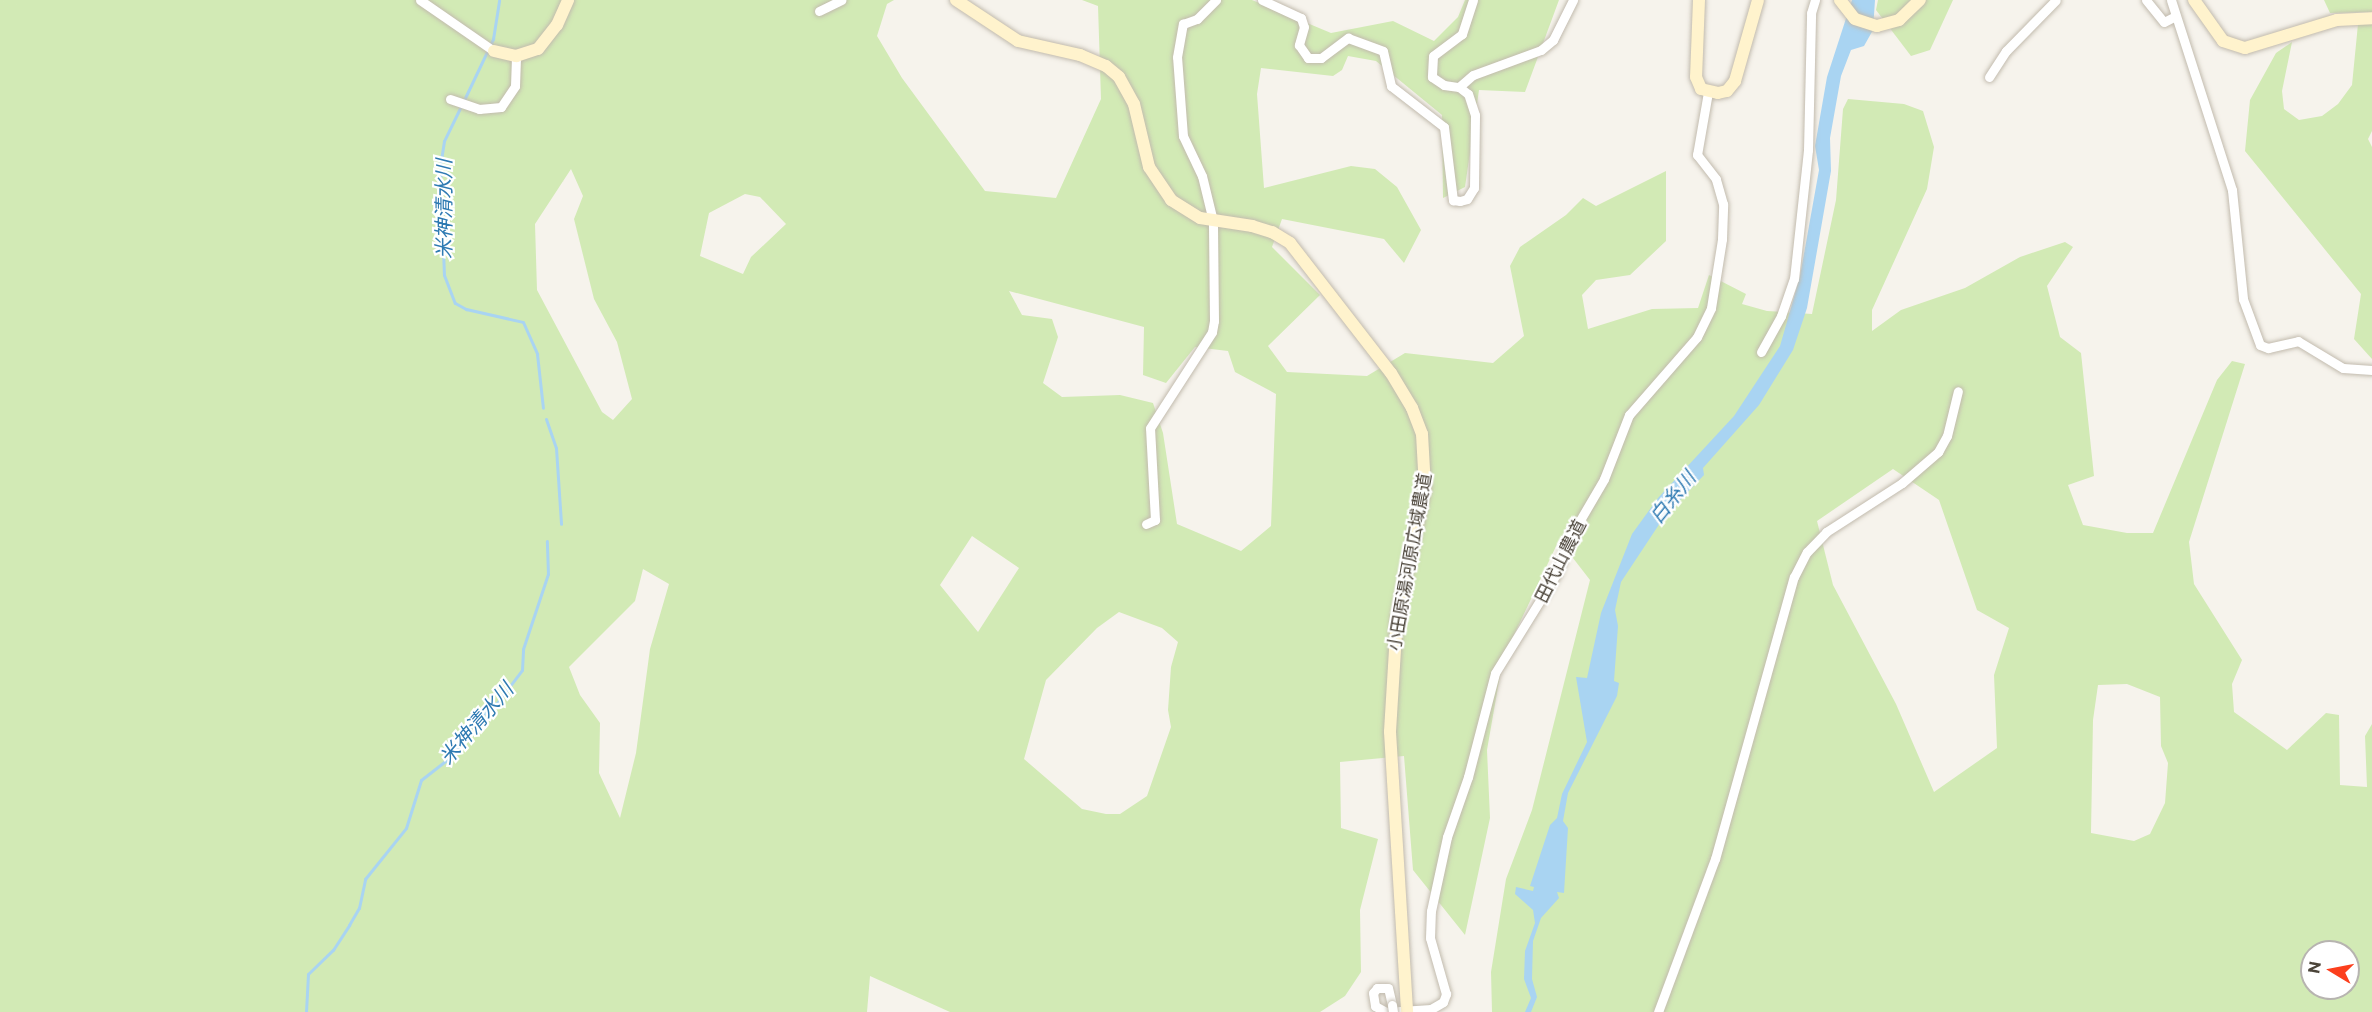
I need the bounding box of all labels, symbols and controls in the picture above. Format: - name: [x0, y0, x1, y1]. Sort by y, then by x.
- water label: 米神清水川: [431, 159, 455, 259]
- water label: 白糸川: [1644, 466, 1700, 528]
- street label: 小田原湯河原広域農道: [1383, 471, 1435, 653]
- street label: 田代山農道: [1530, 516, 1590, 606]
- water label: 米神清水川: [434, 677, 518, 769]
- north arrow: [2300, 940, 2360, 1000]
- text: N: [2303, 960, 2324, 975]

